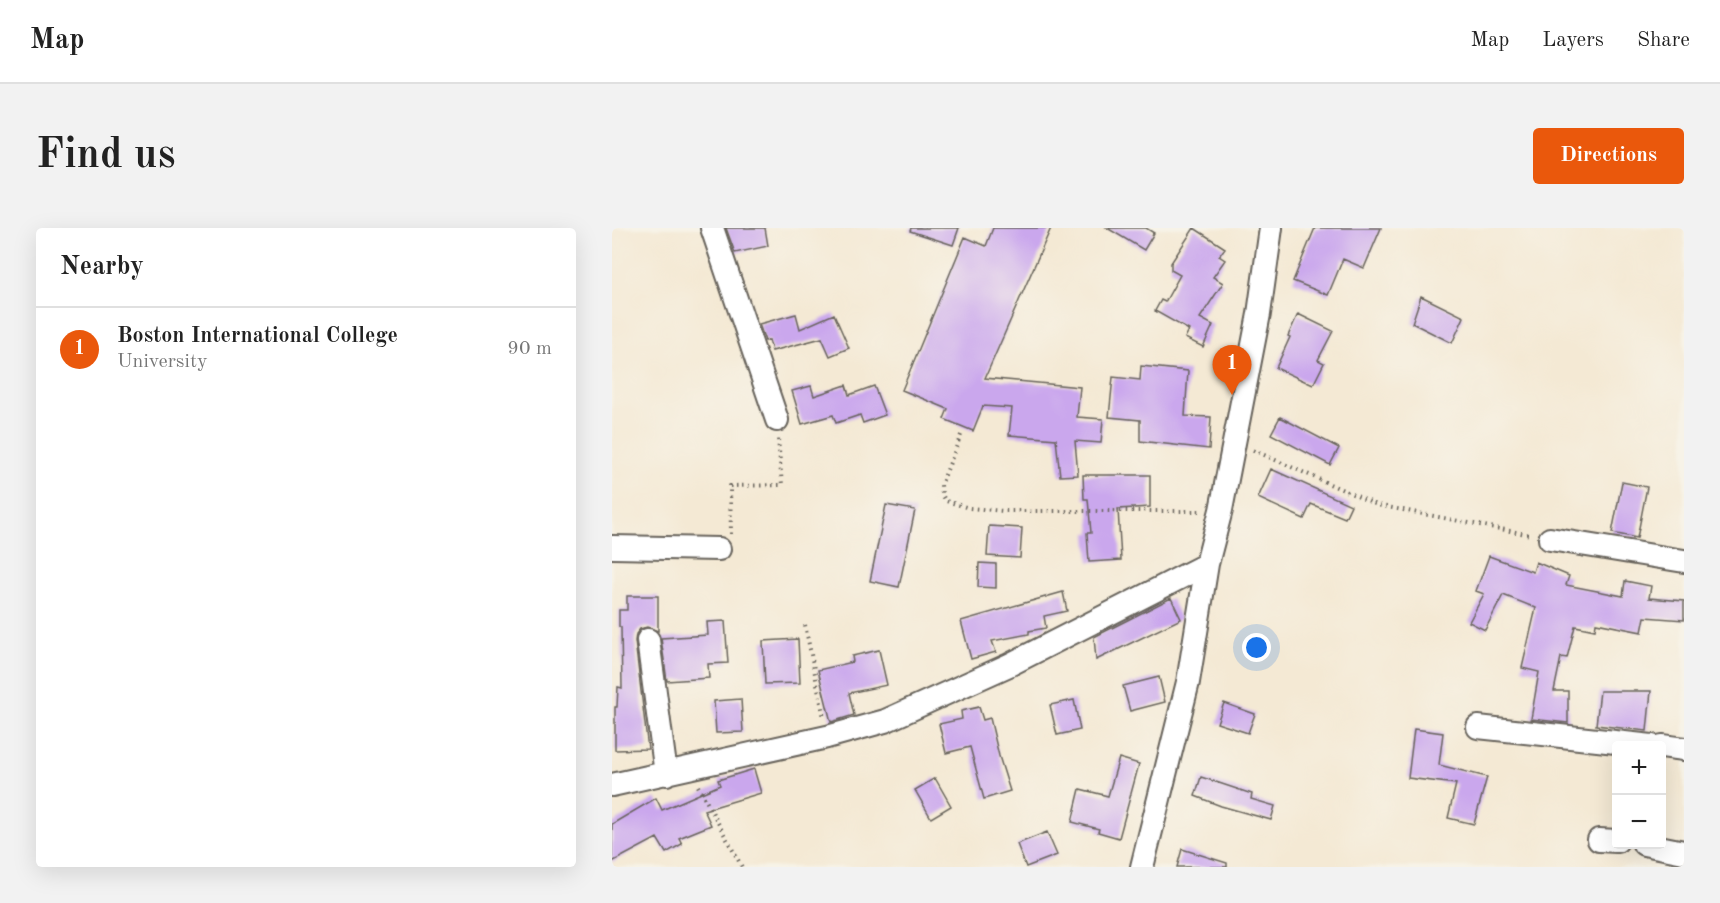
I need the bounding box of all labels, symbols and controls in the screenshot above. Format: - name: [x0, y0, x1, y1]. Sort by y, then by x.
- text: Map: [30, 27, 84, 55]
- text: Map: [1470, 30, 1509, 51]
- text: Layers: [1542, 30, 1604, 51]
- text: Share: [1637, 30, 1690, 51]
- button: Directions: [1533, 128, 1684, 184]
- text: Find us: [36, 135, 175, 177]
- text: Nearby: [60, 254, 144, 280]
- text: Boston International College: [117, 325, 398, 347]
- text: 1: [74, 339, 85, 359]
- text: 90 m: [507, 339, 552, 359]
- pin: 1: [1212, 346, 1252, 395]
- text: University: [117, 352, 208, 372]
- your location: [1242, 633, 1271, 662]
- map controls: [1612, 741, 1666, 849]
- button: +: [1612, 741, 1666, 795]
- button: −: [1612, 795, 1666, 849]

